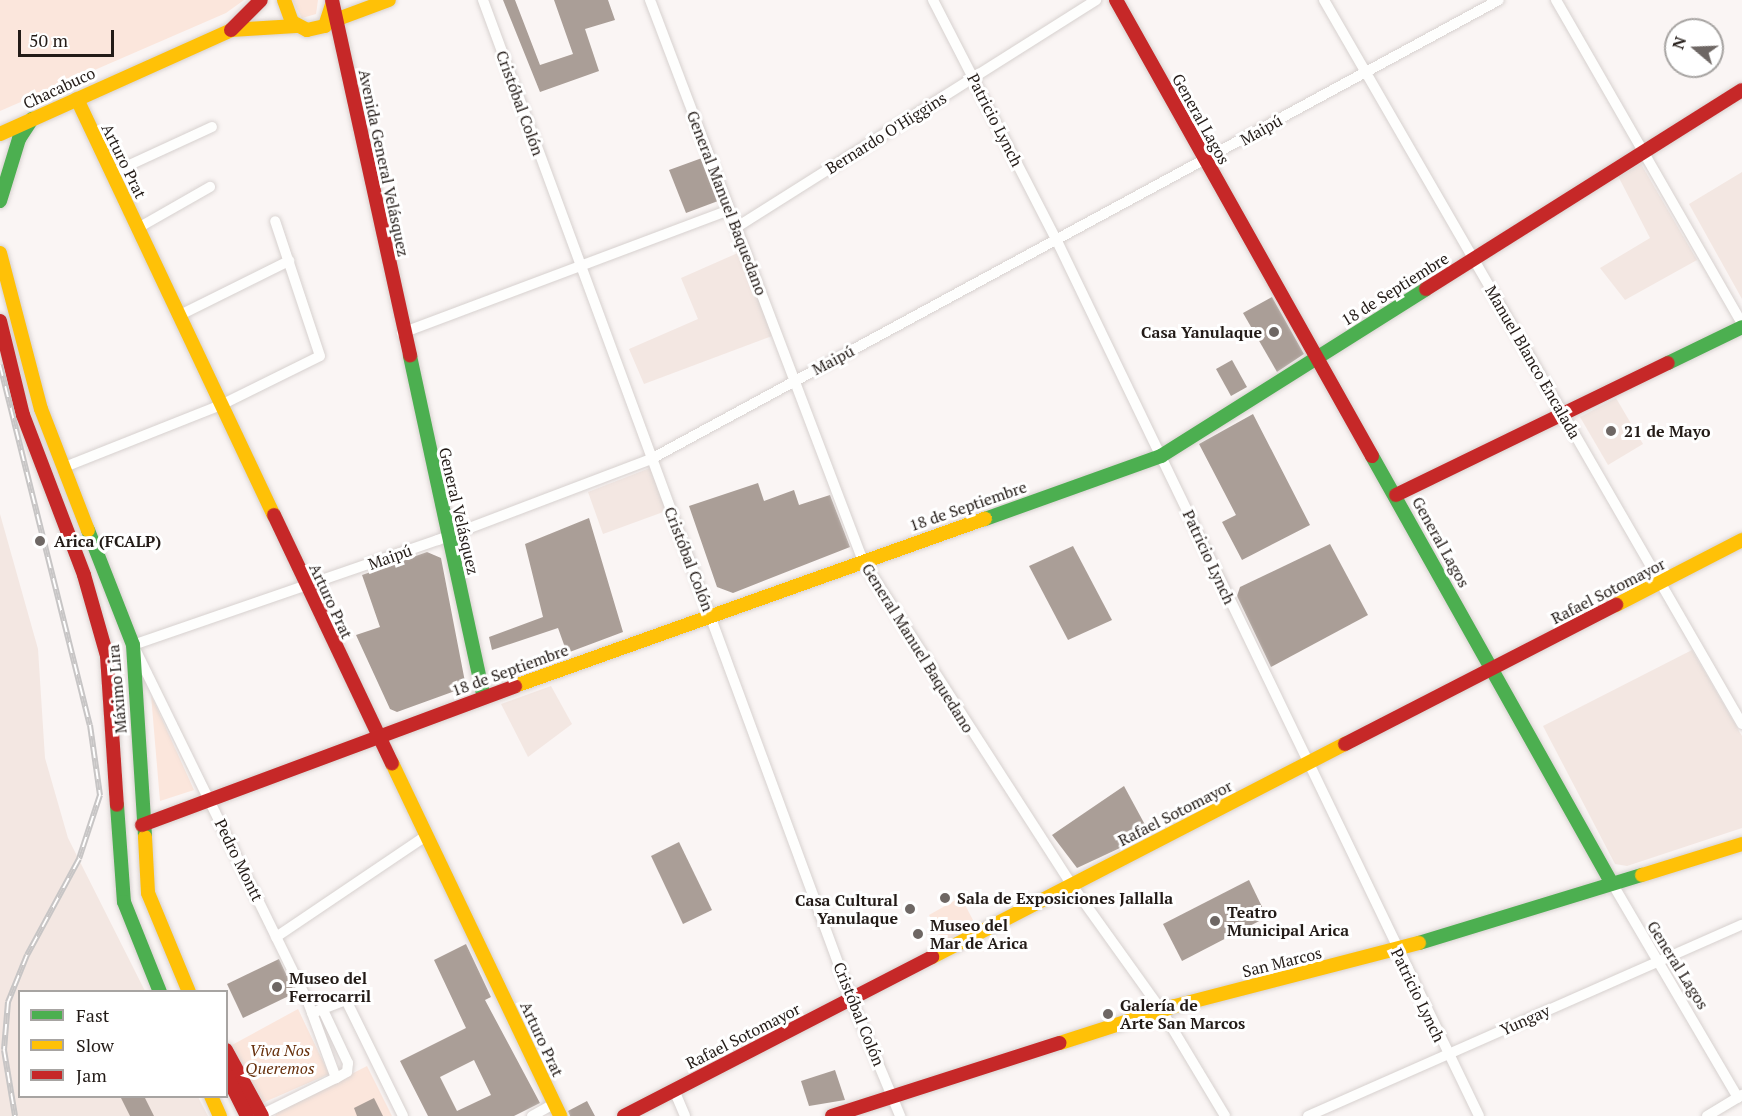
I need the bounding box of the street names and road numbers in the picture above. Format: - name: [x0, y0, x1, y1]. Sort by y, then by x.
- street label: Cristóbal Colón: [492, 48, 548, 158]
- street label: Chacabuco: [20, 63, 98, 113]
- street label: Avenida General Velásquez: [355, 67, 413, 259]
- street label: Patricio Lynch: [963, 70, 1027, 170]
- street label: General Lagos: [1168, 70, 1234, 168]
- street label: Bernardo O'Higgins: [822, 88, 950, 178]
- street label: General Manuel Baquedano: [683, 108, 771, 298]
- street label: Maipú: [1237, 111, 1285, 149]
- street label: Arturo Prat: [98, 121, 150, 201]
- street label: 18 de Septiembre: [1338, 248, 1452, 330]
- street label: Manuel Blanco Encalada: [1481, 282, 1585, 442]
- street label: Maipú: [809, 341, 857, 379]
- street label: General Velásquez: [435, 445, 483, 577]
- street label: 18 de Septiembre: [907, 477, 1029, 535]
- street label: General Lagos: [1408, 493, 1474, 591]
- street label: Cristóbal Colón: [660, 504, 718, 614]
- street label: Patricio Lynch: [1179, 507, 1239, 607]
- street label: Maipú: [366, 540, 414, 574]
- street label: Rafael Sotomayor: [1548, 554, 1668, 628]
- street label: Arturo Prat: [305, 560, 357, 642]
- street label: General Manuel Baquedano: [858, 560, 978, 736]
- street label: 18 de Septiembre: [449, 640, 571, 700]
- street label: Máximo Lira: [104, 644, 130, 734]
- street label: Rafael Sotomayor: [1115, 776, 1235, 850]
- street label: Pedro Montt: [211, 816, 267, 904]
- street label: General Lagos: [1643, 917, 1713, 1013]
- street label: San Marcos: [1240, 943, 1324, 981]
- street label: Patricio Lynch: [1387, 945, 1449, 1045]
- street label: Cristóbal Colón: [829, 959, 889, 1069]
- street label: Arturo Prat: [516, 998, 568, 1080]
- street label: Rafael Sotomayor: [683, 999, 803, 1073]
- street label: Yungay: [1497, 1001, 1553, 1039]

